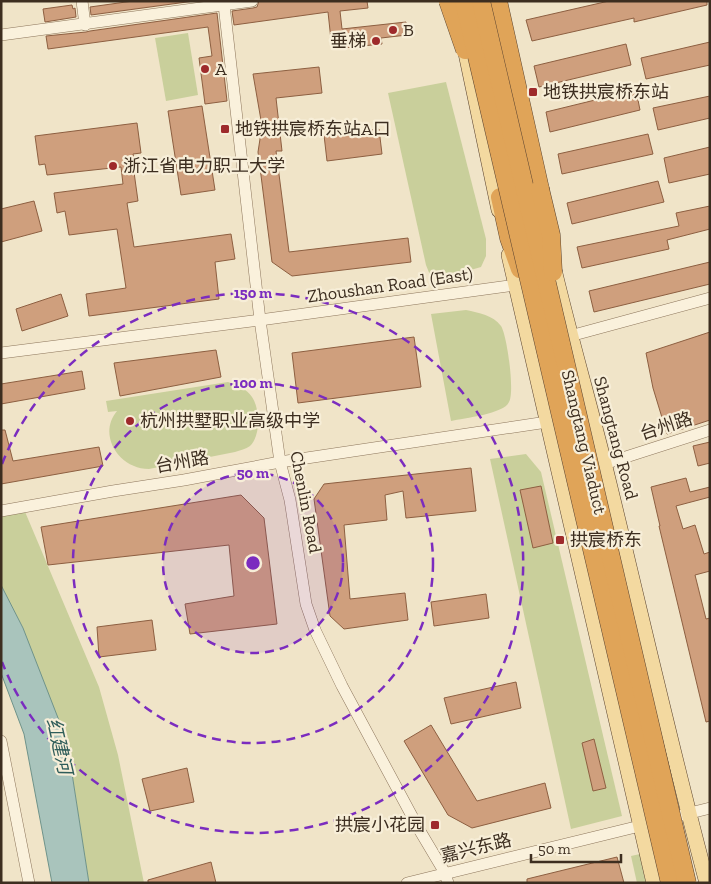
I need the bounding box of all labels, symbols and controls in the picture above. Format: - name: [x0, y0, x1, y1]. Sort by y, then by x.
- place label: B: [403, 19, 414, 41]
- marker: B: [387, 24, 399, 36]
- place label: 垂梯: [330, 30, 366, 52]
- marker: 垂梯: [370, 35, 382, 47]
- place label: A: [215, 58, 227, 80]
- marker: A: [199, 63, 211, 75]
- place label: 地铁拱宸桥东站: [543, 81, 669, 103]
- marker: 地铁拱宸桥东站: [527, 86, 539, 98]
- place label: 地铁拱宸桥东站A口: [235, 118, 391, 140]
- marker: 地铁拱宸桥东站A口: [219, 123, 231, 135]
- place label: 浙江省电力职工大学: [123, 155, 285, 177]
- marker: 浙江省电力职工大学: [107, 160, 119, 172]
- street label: Zhoushan Road (East): [306, 262, 474, 308]
- text: 150 m: [234, 284, 272, 302]
- street label: Shangtang Viaduct: [557, 368, 611, 517]
- text: 100 m: [233, 374, 273, 392]
- street label: Shangtang Road: [589, 374, 643, 502]
- street label: 台州路: [637, 407, 695, 445]
- place label: 杭州拱墅职业高级中学: [140, 410, 320, 432]
- marker: 杭州拱墅职业高级中学: [124, 415, 136, 427]
- street label: 台州路: [154, 446, 210, 478]
- street label: Chenlin Road: [285, 449, 327, 555]
- text: 50 m: [237, 464, 269, 482]
- place label: 拱宸桥东: [570, 529, 642, 551]
- marker: 拱宸桥东: [554, 534, 566, 546]
- centre of rings: [244, 554, 262, 572]
- water label: 红建河: [42, 716, 78, 780]
- place label: 拱宸小花园: [335, 814, 425, 836]
- marker: 拱宸小花园: [429, 819, 441, 831]
- street label: 嘉兴东路: [438, 829, 514, 867]
- scale bar: [531, 832, 621, 864]
- text: 50 m: [538, 840, 571, 858]

